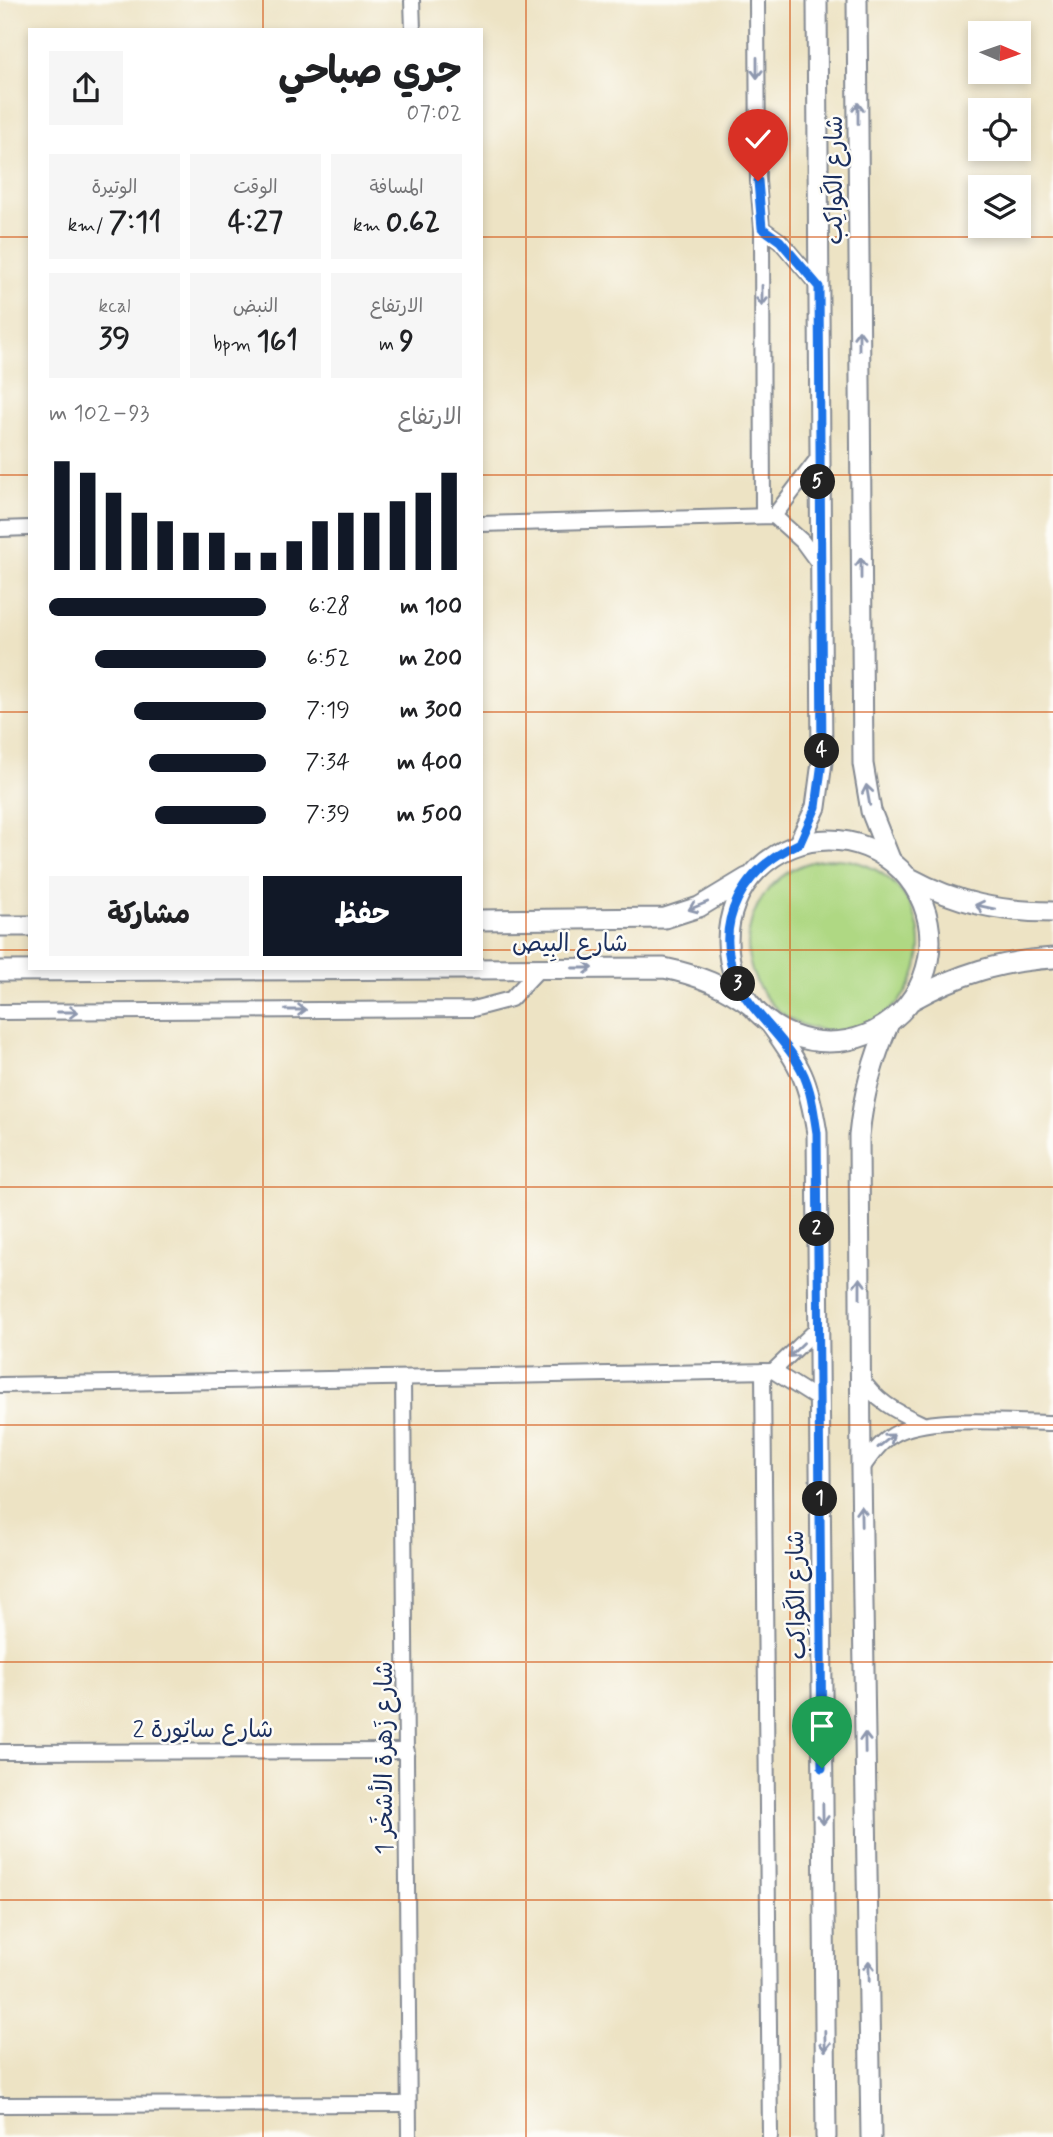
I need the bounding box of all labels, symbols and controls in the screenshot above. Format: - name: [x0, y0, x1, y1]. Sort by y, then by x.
- north arrow: [968, 21, 1031, 84]
- map controls: [968, 21, 1031, 238]
- text: جري صباحي: [278, 48, 462, 97]
- button: share: [49, 51, 123, 125]
- one-way arrow: [750, 56, 764, 79]
- button: locate: [968, 98, 1031, 161]
- text: 07:02: [406, 99, 462, 129]
- one-way arrow: [851, 101, 864, 124]
- pin: [728, 109, 788, 181]
- street label: شارع الكَواكِب: [819, 115, 851, 245]
- icon: check: [739, 120, 777, 158]
- text: الوتيرة: [92, 175, 137, 200]
- text: الوقت: [233, 175, 278, 200]
- text: المسافة: [369, 175, 424, 200]
- button: layers: [968, 175, 1031, 238]
- text: 7:11: [109, 203, 161, 242]
- text: 4:27: [228, 203, 283, 242]
- text: 0.62: [386, 203, 440, 242]
- text: /km: [68, 213, 109, 238]
- text: km: [353, 213, 386, 238]
- one-way arrow: [755, 284, 769, 307]
- text: kcal: [99, 294, 130, 319]
- text: النبض: [233, 294, 278, 319]
- text: الارتفاع: [370, 294, 423, 319]
- text: 39: [99, 319, 130, 358]
- text: 161: [256, 322, 298, 361]
- text: 9: [399, 322, 414, 361]
- one-way arrow: [852, 329, 866, 352]
- text: bpm: [213, 332, 256, 357]
- text: m: [379, 332, 399, 357]
- text: 93–102 m: [49, 399, 149, 429]
- text: الارتفاع: [398, 403, 462, 433]
- pin: 5: [800, 464, 836, 500]
- text: 5: [812, 469, 823, 494]
- one-way arrow: [854, 556, 868, 579]
- text: 6:28: [308, 592, 350, 622]
- text: 100 m: [400, 592, 462, 622]
- text: 6:52: [306, 644, 350, 674]
- text: 200 m: [399, 644, 462, 674]
- text: 7:19: [306, 696, 350, 726]
- text: 300 m: [400, 696, 462, 726]
- pin: 4: [804, 734, 840, 768]
- text: 4: [816, 738, 827, 763]
- text: 7:34: [306, 748, 350, 778]
- text: 400 m: [397, 748, 462, 778]
- one-way arrow: [861, 784, 874, 807]
- text: 7:39: [306, 800, 350, 830]
- text: 500 m: [397, 800, 462, 830]
- button: مشاركة: [49, 876, 249, 956]
- button: حفظ: [263, 876, 462, 956]
- one-way arrow: [974, 899, 997, 913]
- one-way arrow: [688, 901, 709, 914]
- street label: شارع البِيص: [512, 929, 628, 962]
- one-way arrow: [571, 961, 594, 975]
- pin: 3: [720, 967, 756, 1002]
- text: 3: [733, 971, 742, 996]
- one-way arrow: [284, 1003, 307, 1017]
- one-way arrow: [56, 1005, 79, 1019]
- pin: 2: [800, 1212, 834, 1246]
- text: 2: [812, 1216, 821, 1241]
- one-way arrow: [853, 1277, 867, 1300]
- one-way arrow: [787, 1342, 804, 1359]
- one-way arrow: [877, 1433, 895, 1449]
- pin: 1: [802, 1482, 838, 1516]
- text: 1: [815, 1486, 824, 1511]
- one-way arrow: [855, 1505, 868, 1528]
- street label: شارع الكَواكِب: [780, 1530, 814, 1660]
- street label: شارع زَهرة الأشخَر 1: [367, 1661, 401, 1855]
- pin: [792, 1696, 852, 1768]
- icon: arrive: [803, 1707, 841, 1745]
- street label: شارع سايُورة 2: [133, 1715, 273, 1746]
- one-way arrow: [858, 1732, 872, 1755]
- one-way arrow: [816, 1802, 829, 1825]
- one-way arrow: [862, 1960, 876, 1983]
- one-way arrow: [818, 2030, 832, 2053]

